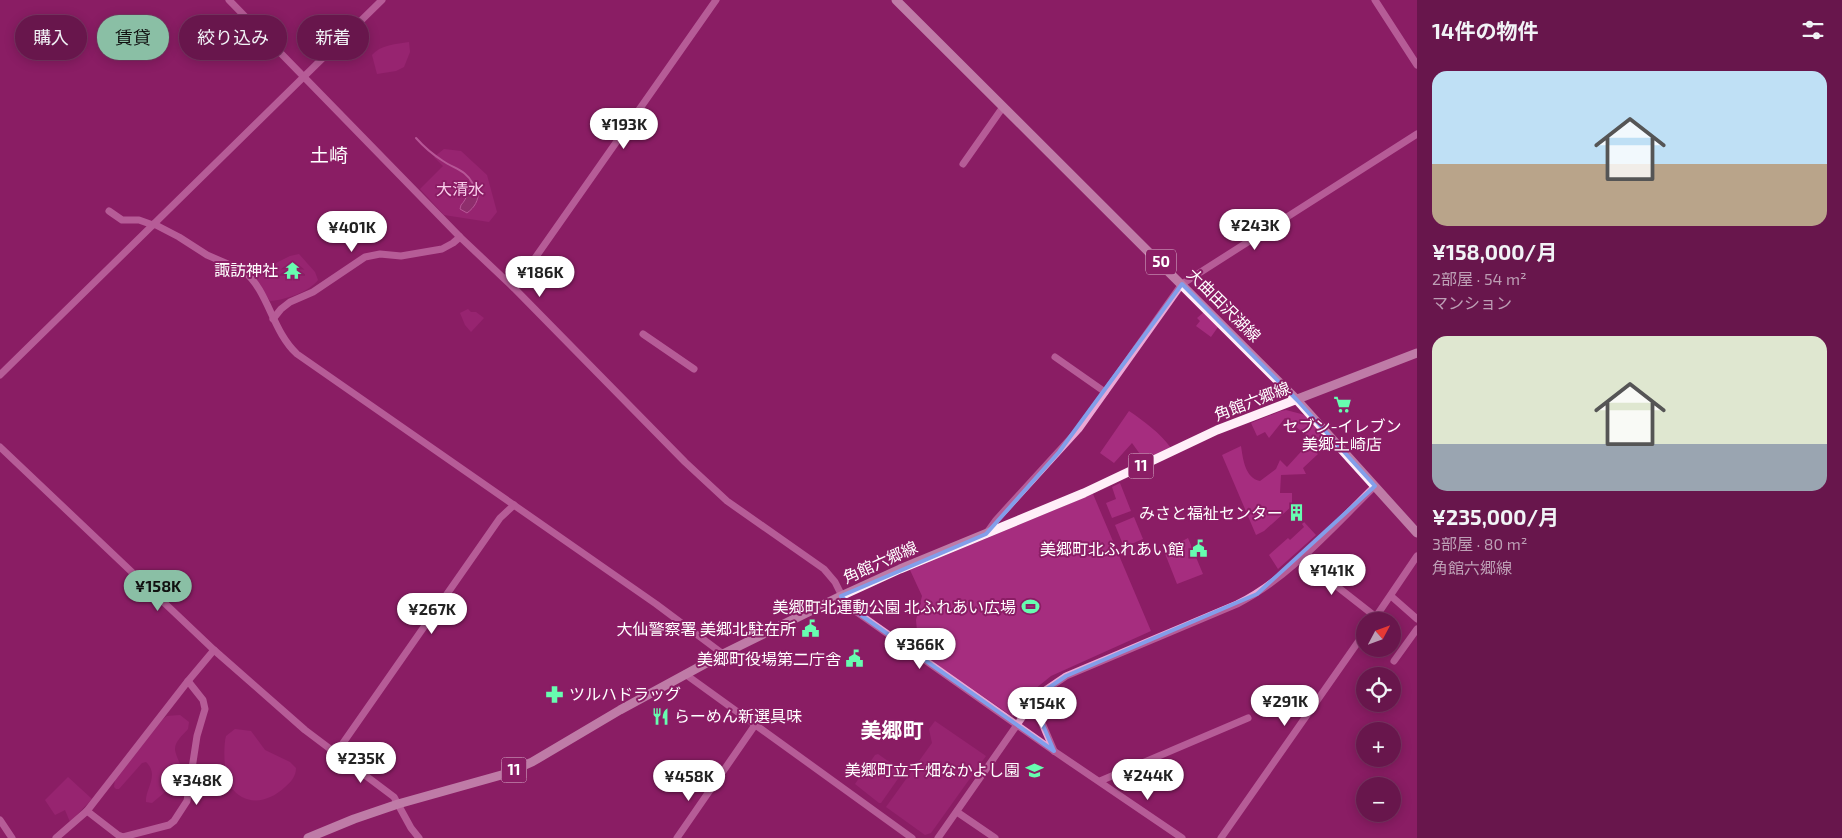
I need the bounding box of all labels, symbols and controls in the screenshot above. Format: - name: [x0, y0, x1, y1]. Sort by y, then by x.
- chip: 購入: [15, 15, 87, 60]
- chip: 賃貸: [97, 15, 169, 60]
- chip: 絞り込み: [179, 15, 287, 60]
- chip: 新着: [297, 15, 369, 60]
- icon: filters: [1799, 16, 1827, 44]
- text: 14件の物件: [1432, 18, 1538, 43]
- icon: home: [1585, 104, 1675, 194]
- pin: ¥193K: [589, 108, 659, 150]
- text: ¥193K: [601, 114, 647, 133]
- district label: 土崎: [310, 143, 348, 166]
- park label: 大清水: [436, 179, 484, 198]
- pin: ¥243K: [1220, 208, 1290, 251]
- pin: ¥401K: [317, 210, 387, 253]
- text: ¥243K: [1230, 215, 1280, 234]
- text: ¥401K: [328, 217, 376, 236]
- text: ¥158,000/月: [1432, 239, 1557, 264]
- road number: 50: [1146, 250, 1176, 274]
- pin: ¥186K: [505, 256, 575, 298]
- place label: 諏訪神社: [214, 260, 278, 279]
- temple icon: 諏訪神社: [282, 260, 302, 280]
- text: ¥186K: [516, 262, 564, 281]
- street label: 大曲田沢湖線: [1184, 264, 1265, 345]
- text: 2部屋 · 54 m²: [1432, 269, 1527, 288]
- text: マンション: [1432, 293, 1512, 312]
- icon: home: [1585, 369, 1675, 459]
- street label: 角館六郷線: [1211, 377, 1293, 424]
- supermarket icon: セブン-イレブン 美郷土崎店: [1332, 395, 1352, 415]
- place label: セブン-イレブン 美郷土崎店: [1282, 416, 1402, 453]
- road number: 11: [1128, 454, 1154, 478]
- place label: みさと福祉センター: [1139, 503, 1283, 522]
- building icon: みさと福祉センター: [1287, 503, 1307, 523]
- text: ¥235,000/月: [1432, 504, 1559, 529]
- text: 3部屋 · 80 m²: [1432, 534, 1527, 553]
- street label: 角館六郷線: [839, 537, 920, 586]
- place label: 美郷町北ふれあい館: [1040, 539, 1184, 558]
- public building icon: 美郷町北ふれあい館: [1188, 539, 1208, 559]
- pin: ¥141K: [1297, 554, 1367, 596]
- text: 角館六郷線: [1432, 558, 1512, 577]
- text: ¥141K: [1310, 560, 1354, 579]
- pin: ¥158K: [123, 570, 193, 612]
- text: ¥158K: [135, 576, 181, 595]
- pin: ¥267K: [397, 592, 467, 635]
- place label: 美郷町北運動公園 北ふれあい広場: [772, 597, 1016, 616]
- sports icon: 美郷町北運動公園 北ふれあい広場: [1020, 597, 1040, 617]
- text: ¥267K: [408, 599, 456, 618]
- north arrow: [1356, 612, 1401, 658]
- map controls: [1356, 612, 1401, 822]
- place label: 大仙警察署 美郷北駐在所: [616, 619, 796, 638]
- public building icon: 大仙警察署 美郷北駐在所: [800, 619, 820, 639]
- pin: ¥366K: [885, 628, 955, 670]
- text: ¥366K: [896, 634, 944, 653]
- place label: 美郷町役場第二庁舎: [697, 649, 841, 668]
- public building icon: 美郷町役場第二庁舎: [845, 649, 865, 669]
- button: locate: [1356, 667, 1401, 712]
- pharmacy icon: ツルハドラッグ: [545, 684, 565, 704]
- place label: ツルハドラッグ: [569, 684, 681, 703]
- pin: ¥291K: [1250, 684, 1320, 727]
- pin: ¥154K: [1007, 686, 1077, 729]
- text: ¥291K: [1262, 691, 1308, 710]
- text: ¥154K: [1019, 693, 1065, 712]
- restaurant icon: らーめん新選具味: [650, 706, 670, 726]
- place label: らーめん新選具味: [674, 706, 802, 725]
- district label: 美郷町: [861, 717, 924, 742]
- button: +: [1356, 722, 1401, 767]
- pin: ¥235K: [326, 742, 396, 784]
- text: ¥235K: [337, 748, 385, 767]
- road number: 11: [502, 758, 526, 782]
- pin: ¥244K: [1113, 758, 1183, 801]
- pin: ¥458K: [654, 760, 724, 802]
- place label: 美郷町立千畑なかよし園: [845, 760, 1020, 779]
- school or university icon: 美郷町立千畑なかよし園: [1024, 760, 1044, 780]
- pin: ¥348K: [162, 764, 232, 806]
- text: ¥244K: [1123, 765, 1173, 784]
- text: ¥458K: [664, 766, 714, 785]
- text: ¥348K: [172, 770, 222, 789]
- button: −: [1356, 777, 1401, 822]

